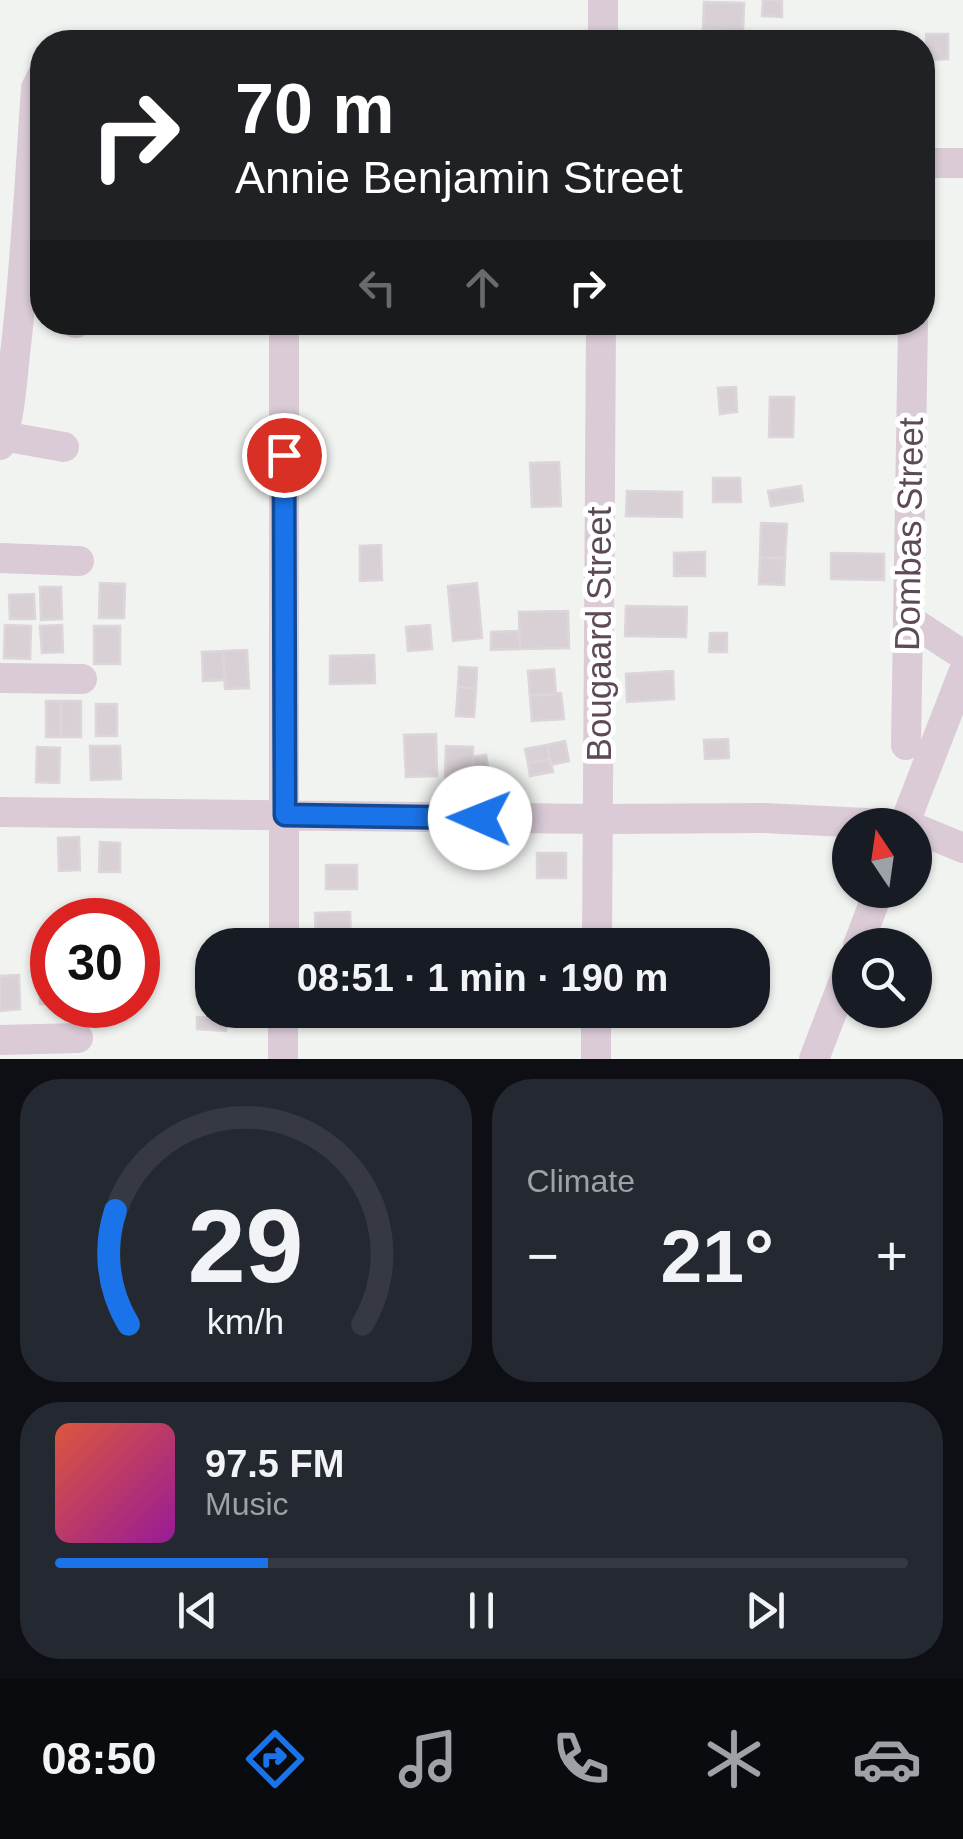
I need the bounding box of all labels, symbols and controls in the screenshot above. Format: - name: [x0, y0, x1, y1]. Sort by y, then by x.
- icon: right: [70, 70, 200, 200]
- text: 70 m: [235, 70, 395, 148]
- text: Annie Benjamin Street: [235, 152, 683, 203]
- icon: left: [350, 260, 405, 315]
- icon: ahead: [455, 260, 510, 315]
- icon: right: [560, 260, 615, 315]
- pin: [242, 413, 327, 498]
- street label: Dombas Street: [887, 417, 930, 651]
- icon: arrive: [257, 428, 312, 483]
- street label: Bougaard Street: [579, 506, 618, 761]
- position arrow: [428, 766, 532, 870]
- north arrow: [832, 808, 932, 908]
- map controls: [832, 808, 932, 1028]
- speed limit sign: 30: [30, 898, 160, 1028]
- button: search: [832, 928, 932, 1028]
- text: 08:51 · 1 min · 190 m: [297, 957, 668, 999]
- text: Climate: [527, 1163, 635, 1199]
- text: 29: [188, 1188, 304, 1304]
- text: 21°: [661, 1214, 774, 1298]
- text: −: [527, 1225, 559, 1287]
- text: +: [876, 1225, 908, 1287]
- text: km/h: [207, 1302, 284, 1342]
- text: 97.5 FM: [205, 1443, 344, 1485]
- text: Music: [205, 1486, 289, 1522]
- icon: previous: [170, 1583, 225, 1638]
- icon: pause: [454, 1583, 509, 1638]
- icon: next: [738, 1583, 793, 1638]
- icon: directions: [240, 1724, 310, 1794]
- icon: music: [393, 1724, 463, 1794]
- icon: phone: [546, 1724, 616, 1794]
- icon: climate: [699, 1724, 769, 1794]
- icon: car: [852, 1724, 922, 1794]
- text: 08:50: [41, 1733, 157, 1784]

